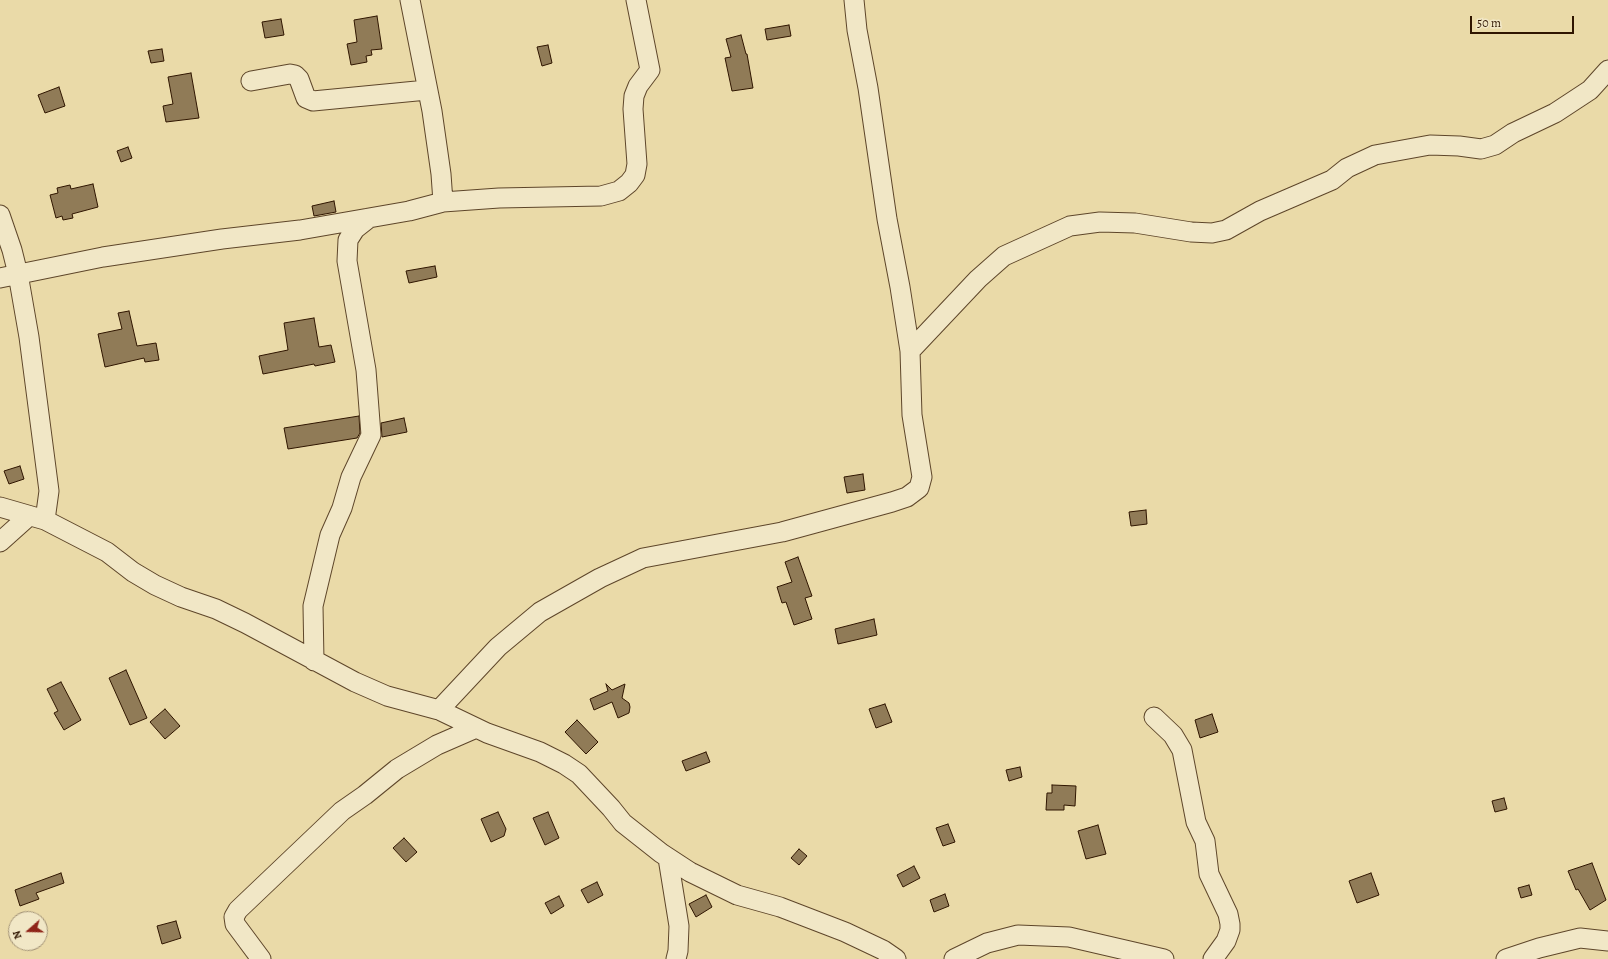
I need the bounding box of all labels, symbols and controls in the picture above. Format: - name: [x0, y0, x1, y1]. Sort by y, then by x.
- scale bar: [1472, 8, 1576, 34]
- text: 50 m: [1477, 15, 1501, 31]
- north arrow: [8, 911, 48, 951]
- text: N: [9, 929, 26, 941]

